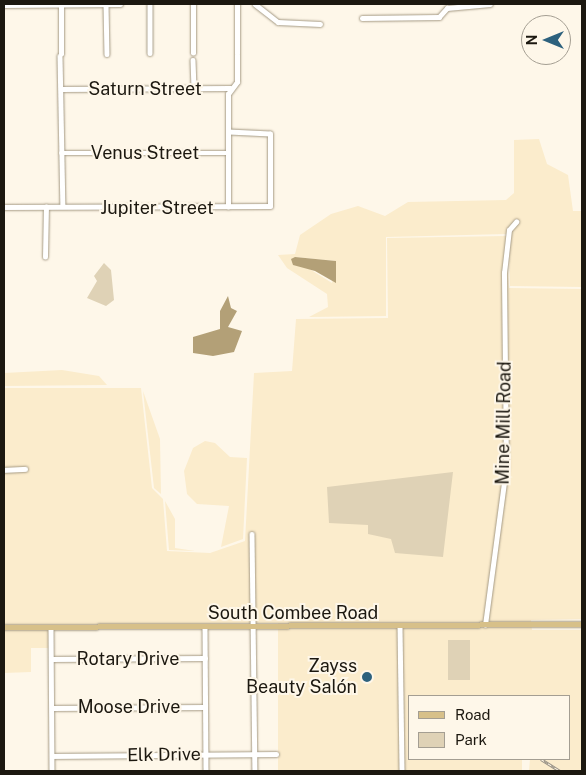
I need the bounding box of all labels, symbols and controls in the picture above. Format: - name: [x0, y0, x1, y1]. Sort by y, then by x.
- north arrow: [521, 15, 571, 65]
- text: N: [524, 35, 540, 45]
- street label: Saturn Street: [88, 78, 202, 100]
- street label: Venus Street: [91, 142, 199, 164]
- street label: Jupiter Street: [100, 197, 214, 219]
- street label: Mine Mill Road: [492, 361, 516, 485]
- street label: South Combee Road: [208, 602, 378, 624]
- street label: Rotary Drive: [77, 648, 179, 670]
- place label: Zayss Beauty Salón: [246, 656, 357, 699]
- marker: Zayss Beauty Salón: [361, 671, 373, 683]
- legend: [408, 695, 571, 760]
- street label: Moose Drive: [78, 696, 180, 718]
- text: Road: [455, 706, 491, 723]
- text: Park: [455, 731, 487, 748]
- street label: Elk Drive: [127, 744, 201, 766]

